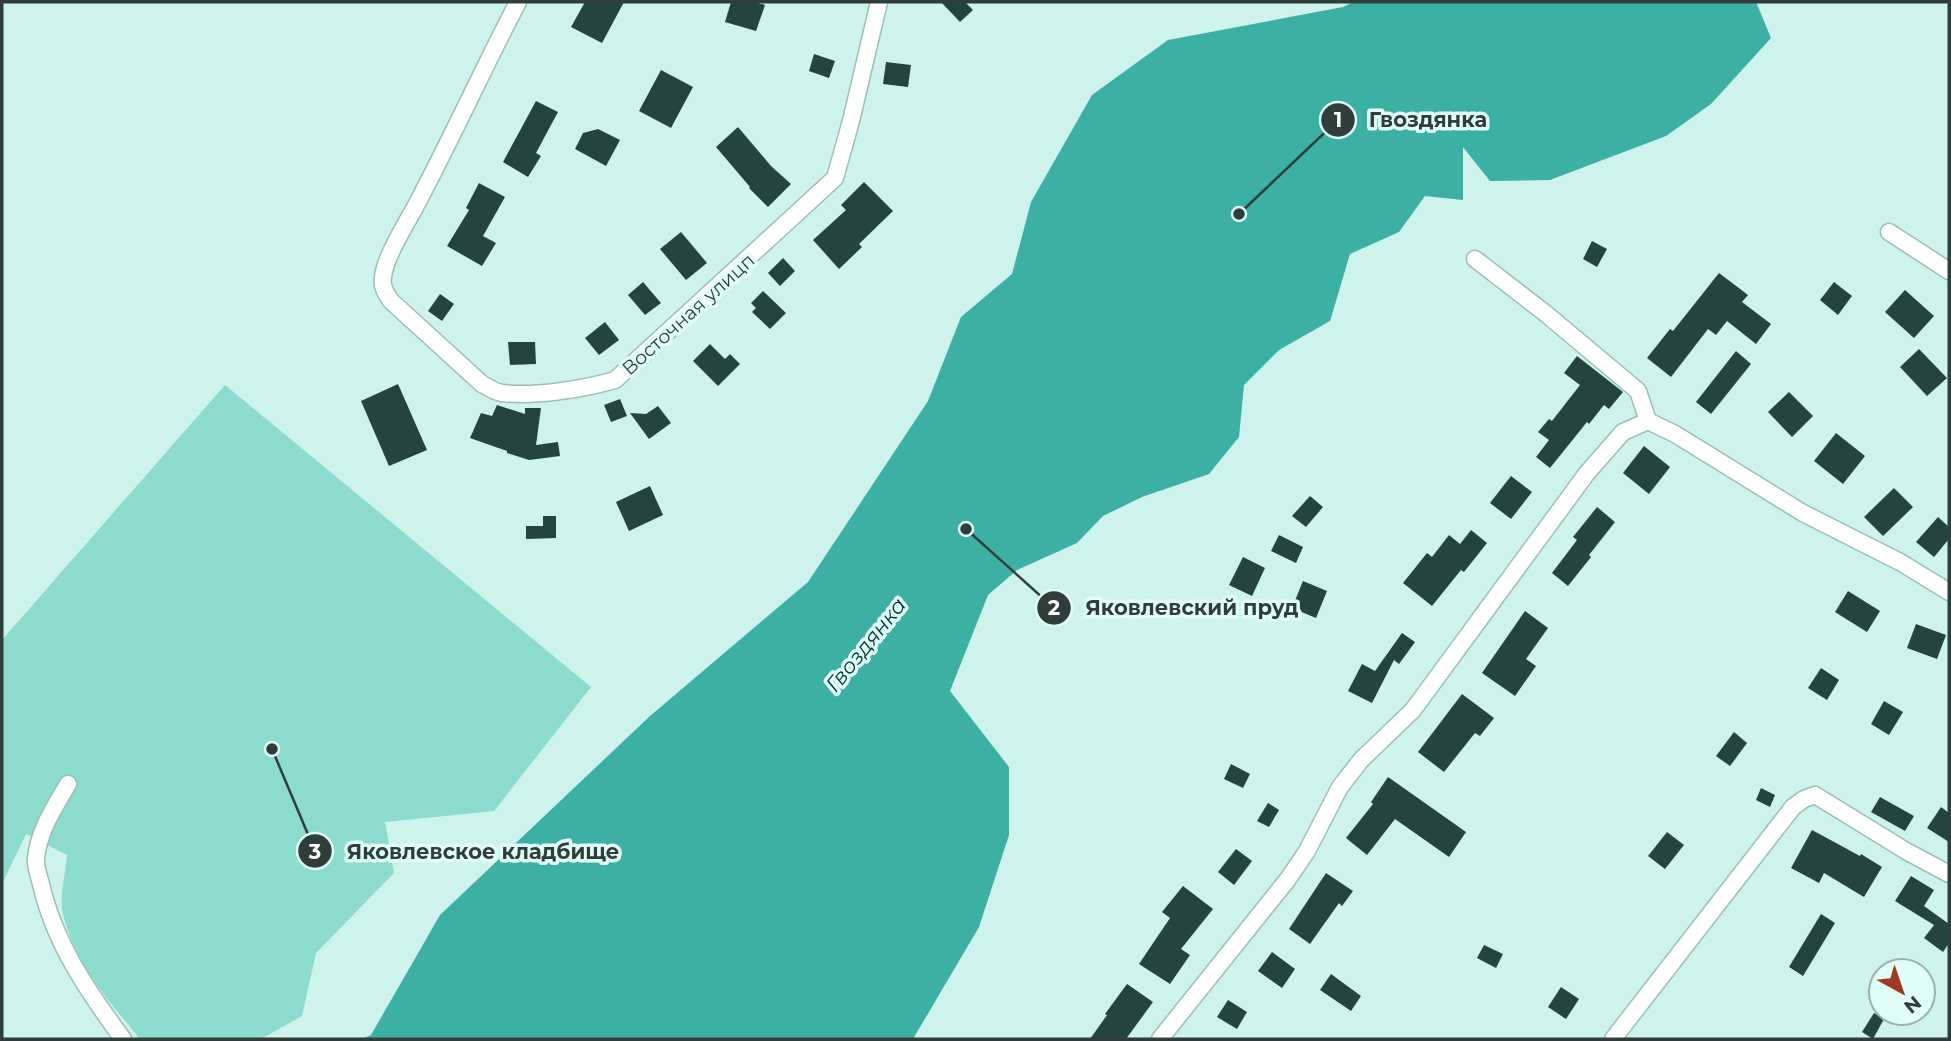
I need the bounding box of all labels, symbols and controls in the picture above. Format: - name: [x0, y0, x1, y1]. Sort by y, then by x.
- callout: Гвоздянка: [1320, 99, 1502, 141]
- text: 1: [1334, 107, 1342, 132]
- text: Гвоздянка: [1369, 107, 1487, 132]
- street label: Восточная улицп: [617, 249, 759, 380]
- callout: Яковлевский пруд: [1036, 587, 1312, 629]
- water label: Гвоздянка: [820, 593, 911, 697]
- text: 2: [1048, 595, 1060, 620]
- text: Яковлевский пруд: [1085, 595, 1299, 620]
- callout: Яковлевское кладбище: [298, 830, 633, 872]
- text: 3: [308, 839, 321, 864]
- text: Яковлевское кладбище: [347, 839, 619, 864]
- north arrow: [1867, 957, 1937, 1027]
- text: N: [1899, 991, 1926, 1018]

